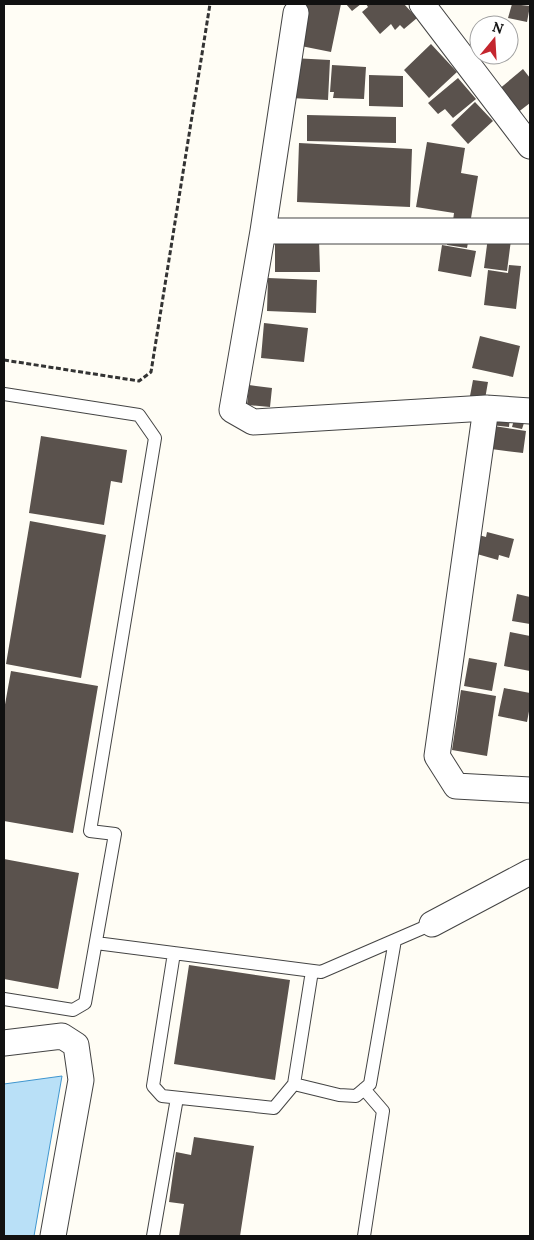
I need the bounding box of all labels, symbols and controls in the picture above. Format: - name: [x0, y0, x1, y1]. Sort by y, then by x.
- north arrow: [469, 15, 519, 65]
- text: N: [490, 17, 506, 38]

